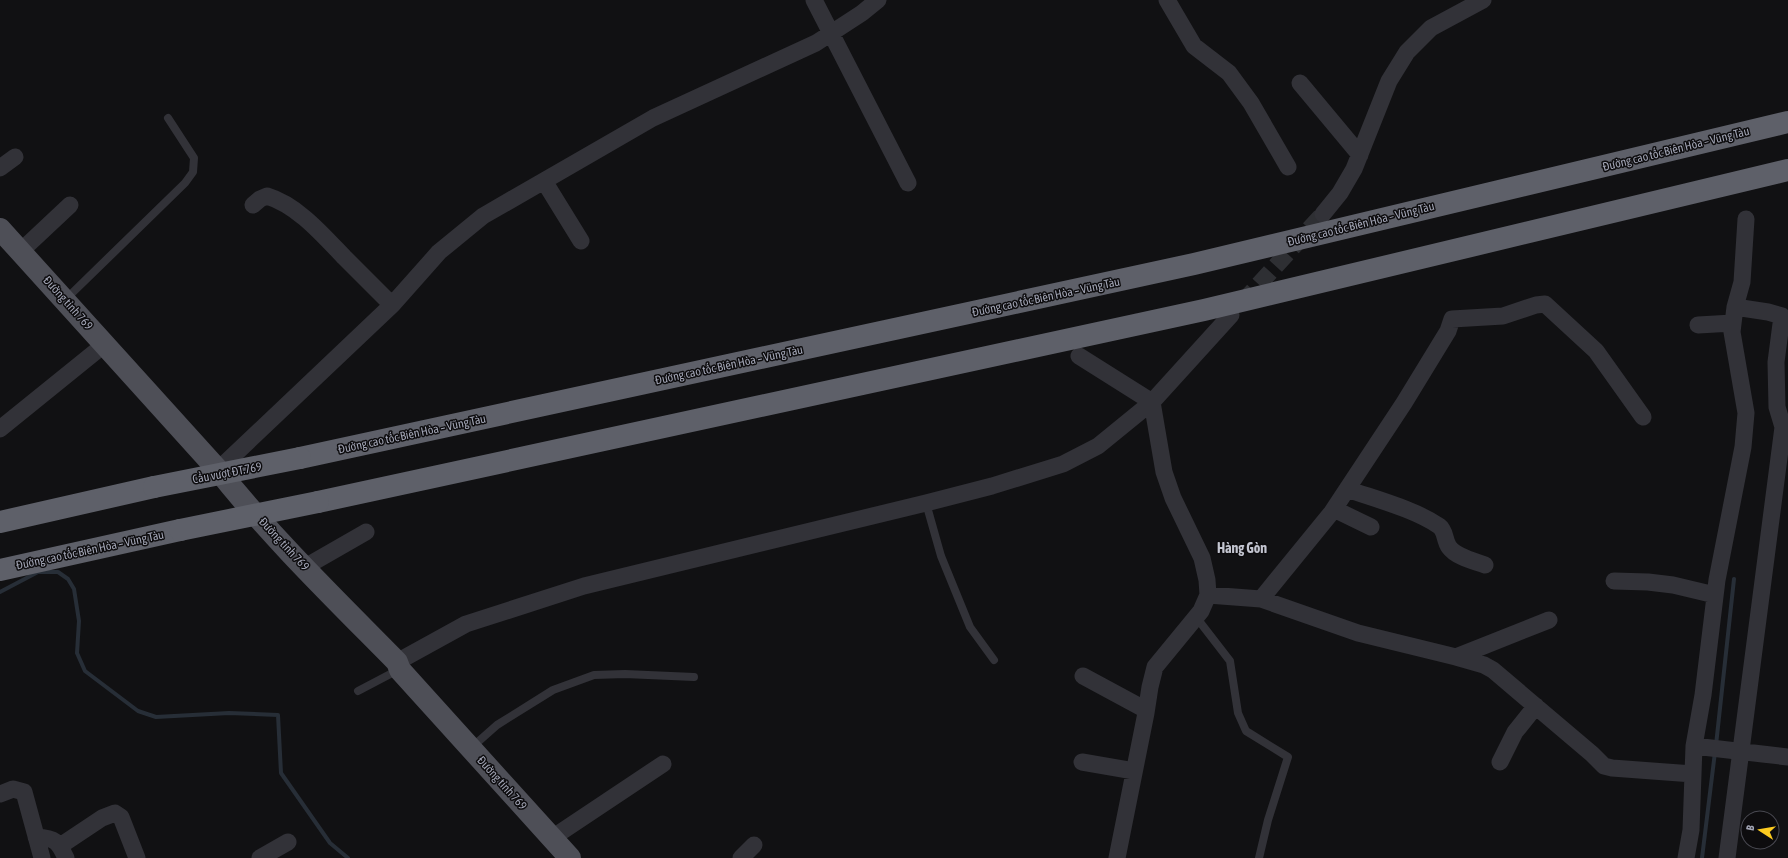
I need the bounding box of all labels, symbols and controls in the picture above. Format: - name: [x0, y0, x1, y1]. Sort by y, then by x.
- street label: Đường cao tốc Biên Hòa – Vũng Tàu: [1601, 124, 1751, 174]
- street label: Đường cao tốc Biên Hòa – Vũng Tàu: [1286, 199, 1436, 249]
- street label: Đường tỉnh 769: [40, 273, 96, 333]
- street label: Đường cao tốc Biên Hòa – Vũng Tàu: [971, 274, 1121, 320]
- street label: Đường cao tốc Biên Hòa – Vũng Tàu: [654, 342, 804, 388]
- street label: Đường cao tốc Biên Hòa – Vũng Tàu: [337, 411, 487, 457]
- street label: Cầu vượt ĐT.769: [191, 459, 263, 487]
- street label: Đường tỉnh 769: [256, 515, 312, 574]
- street label: Đường cao tốc Biên Hòa – Vũng Tàu: [15, 527, 165, 573]
- district label: Hàng Gòn: [1217, 540, 1267, 556]
- street label: Đường tỉnh 769: [474, 753, 530, 813]
- north arrow: [1740, 810, 1780, 850]
- text: B: [1744, 823, 1757, 832]

